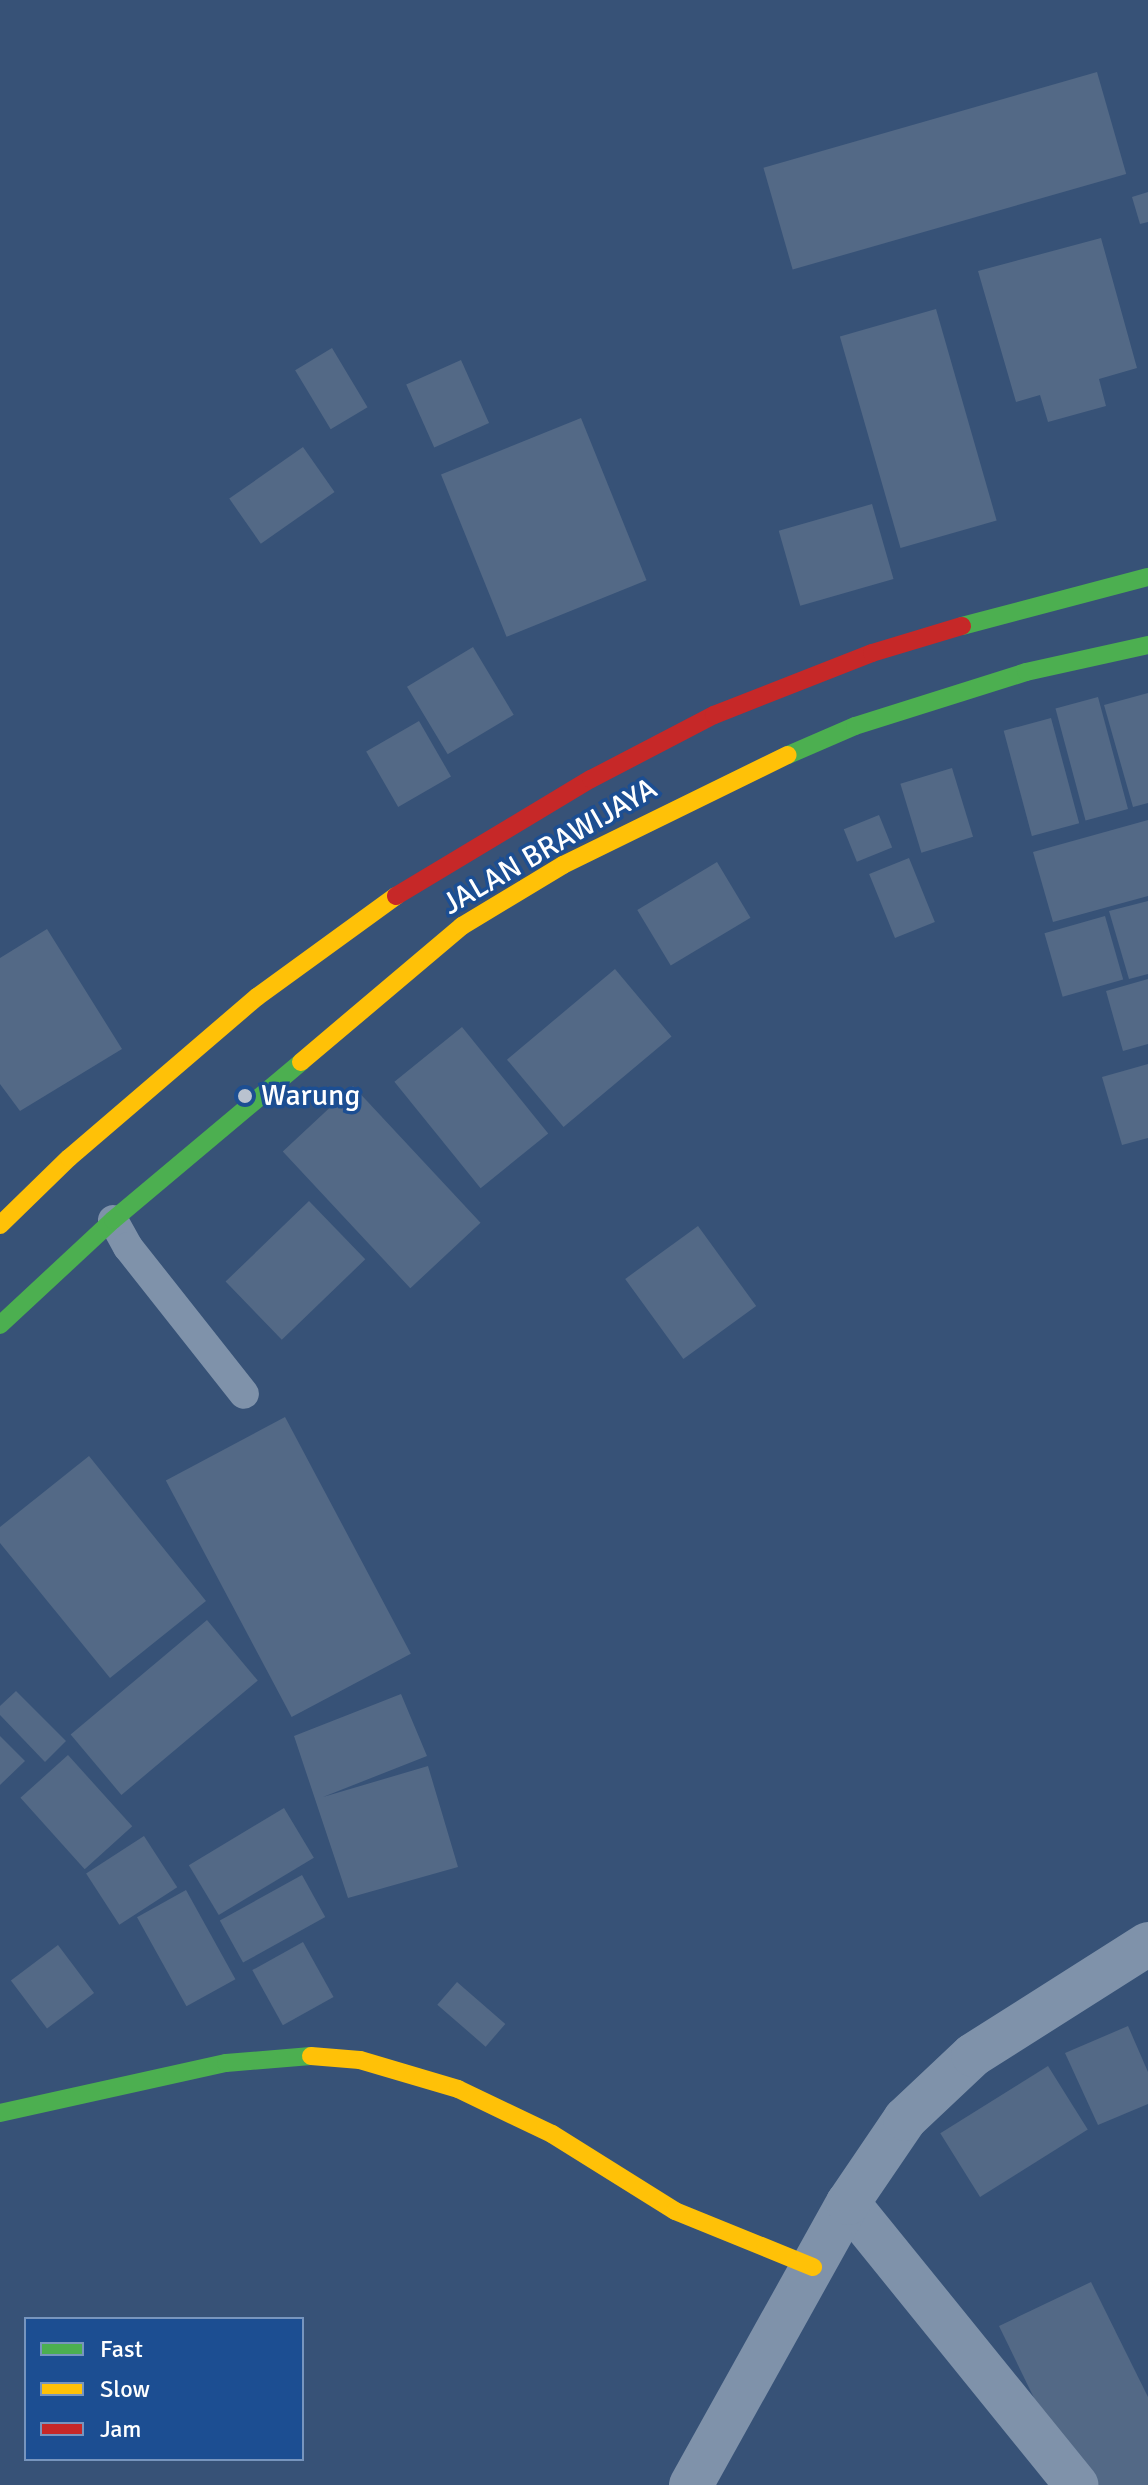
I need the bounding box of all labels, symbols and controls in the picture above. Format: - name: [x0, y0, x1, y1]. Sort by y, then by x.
- street label: JALAN BRAWIJAYA: [436, 771, 664, 923]
- place label: Warung: [261, 1078, 360, 1114]
- marker: Warung: [236, 1087, 254, 1105]
- legend: [24, 2317, 304, 2461]
- text: Fast: [100, 2334, 143, 2364]
- text: Slow: [100, 2374, 150, 2404]
- text: Jam: [100, 2414, 141, 2444]

